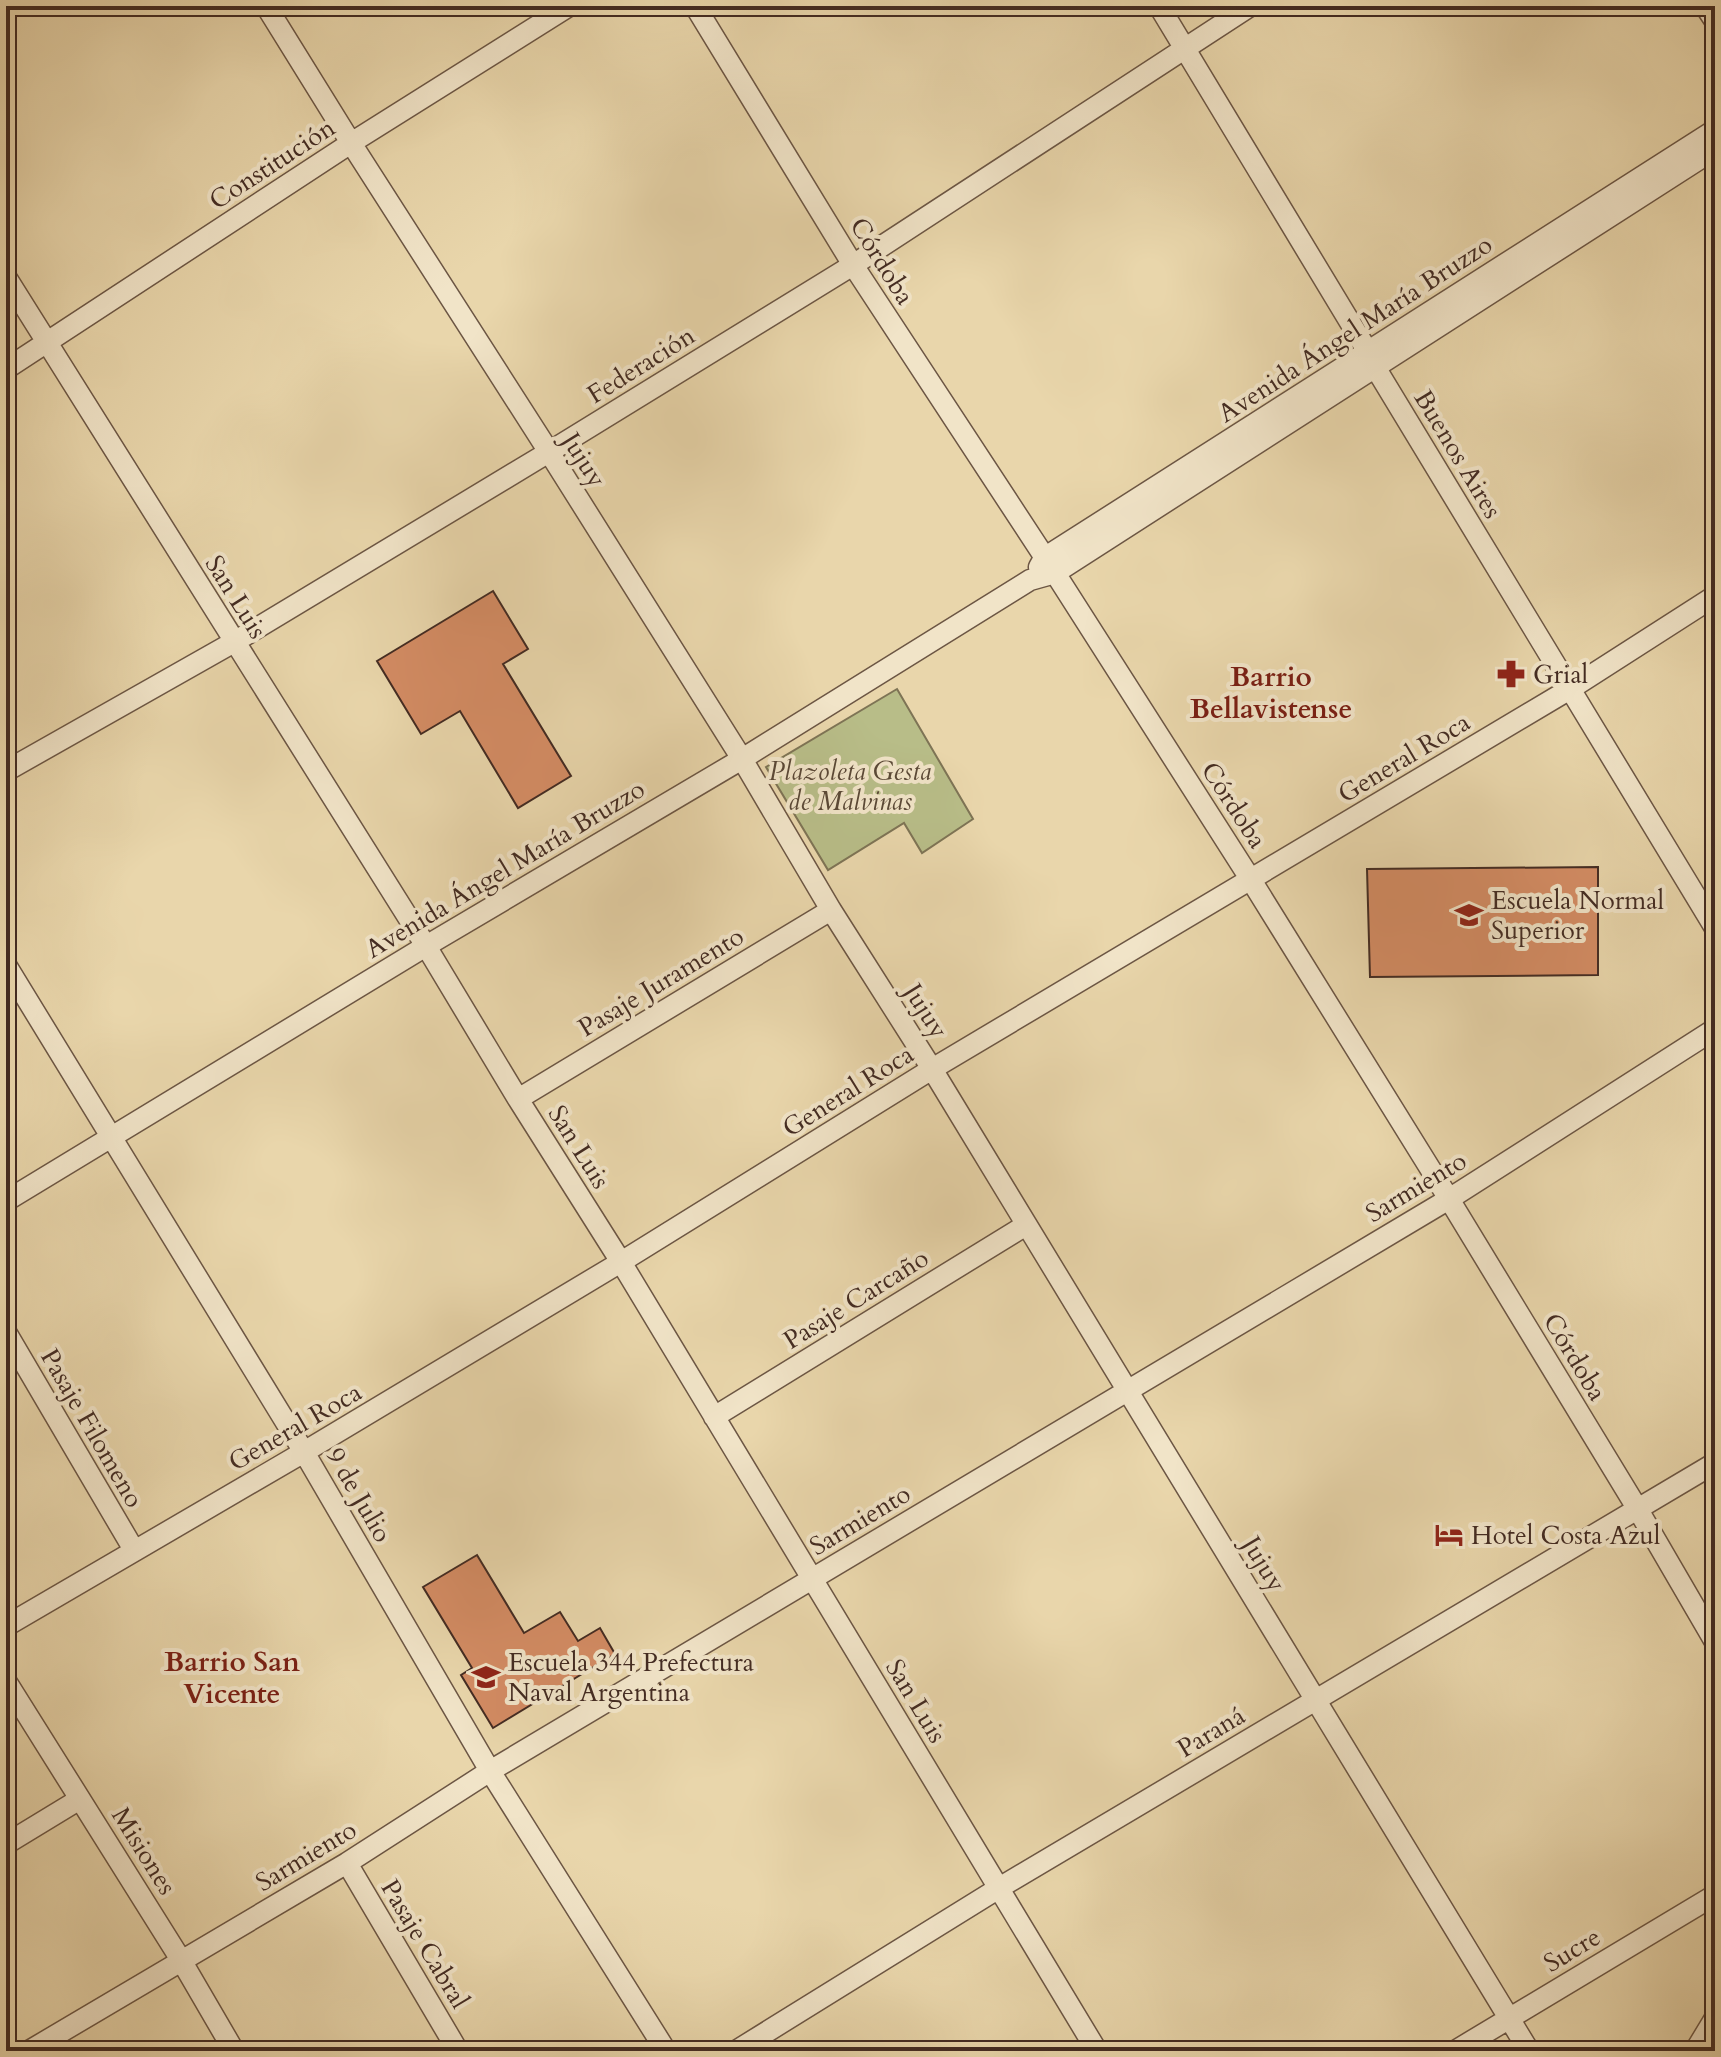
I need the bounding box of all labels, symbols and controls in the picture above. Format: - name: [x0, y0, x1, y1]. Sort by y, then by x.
- street label: Constitución: [202, 110, 342, 218]
- street label: Córdoba: [842, 211, 922, 311]
- street label: Avenida Ángel María Bruzzo: [1211, 227, 1499, 431]
- street label: Federación: [580, 318, 702, 412]
- street label: Buenos Aires: [1406, 383, 1510, 525]
- street label: Jujuy: [552, 423, 614, 494]
- street label: San Luis: [197, 549, 275, 645]
- place label: Grial: [1533, 657, 1589, 692]
- district label: Barrio Bellavistense: [1190, 658, 1352, 728]
- pharmacy icon: Grial: [1496, 659, 1526, 689]
- street label: General Roca: [1331, 705, 1477, 811]
- park label: Plazoleta Gesta de Malvinas: [769, 754, 932, 819]
- street label: Córdoba: [1193, 755, 1275, 855]
- street label: Avenida Ángel María Bruzzo: [359, 772, 651, 966]
- place label: Escuela Normal Superior: [1491, 883, 1664, 948]
- school or university icon: Escuela Normal Superior: [1454, 900, 1484, 930]
- street label: Pasaje Juramento: [572, 919, 750, 1045]
- street label: Jujuy: [894, 974, 956, 1045]
- street label: General Roca: [776, 1037, 920, 1145]
- street label: San Luis: [540, 1099, 618, 1195]
- street label: Sarmiento: [1359, 1143, 1473, 1231]
- street label: Pasaje Carcaño: [777, 1240, 935, 1358]
- street label: Córdoba: [1535, 1307, 1615, 1407]
- street label: Pasaje Filomeno: [32, 1342, 152, 1514]
- street label: General Roca: [222, 1375, 368, 1479]
- street label: 9 de Julio: [318, 1441, 400, 1549]
- street label: Sarmiento: [803, 1476, 917, 1564]
- place label: Hotel Costa Azul: [1471, 1518, 1661, 1553]
- hotel icon: Hotel Costa Azul: [1434, 1520, 1464, 1550]
- street label: Jujuy: [1232, 1527, 1294, 1598]
- district label: Barrio San Vicente: [164, 1643, 300, 1713]
- place label: Escuela 344 Prefectura Naval Argentina: [508, 1645, 754, 1710]
- street label: San Luis: [877, 1653, 955, 1749]
- school or university icon: Escuela 344 Prefectura Naval Argentina: [471, 1662, 501, 1692]
- street label: Paraná: [1171, 1698, 1251, 1766]
- street label: Misiones: [103, 1801, 185, 1901]
- street label: Sarmiento: [249, 1812, 363, 1900]
- street label: Pasaje Cabral: [373, 1873, 478, 2016]
- street label: Sucre: [1537, 1919, 1607, 1981]

